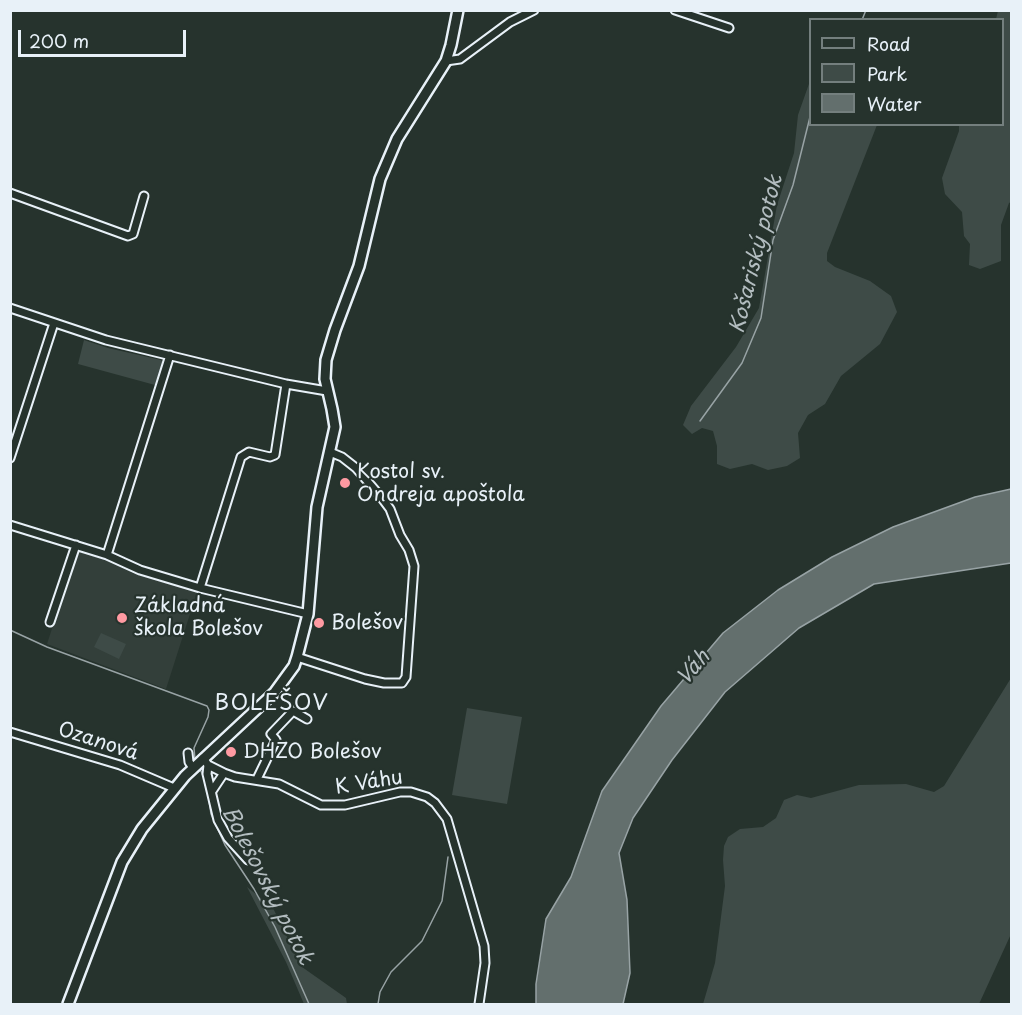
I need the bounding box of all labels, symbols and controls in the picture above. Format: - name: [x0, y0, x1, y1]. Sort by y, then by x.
- scale bar: [21, 18, 189, 56]
- legend: [809, 18, 1004, 126]
- text: 200 m: [29, 27, 89, 54]
- text: Road: [867, 30, 911, 57]
- text: Park: [867, 60, 907, 87]
- text: Water: [867, 90, 921, 117]
- water label: Košariský potok: [725, 172, 789, 336]
- place label: Kostol sv. Ondreja apoštola: [357, 460, 525, 507]
- marker: Kostol sv. Ondreja apoštola: [338, 476, 352, 490]
- place label: Základná škola Bolešov: [134, 594, 263, 641]
- marker: Základná škola Bolešov: [115, 611, 129, 625]
- place label: Bolešov: [331, 611, 403, 635]
- marker: Bolešov: [312, 616, 326, 630]
- water label: Váh: [672, 646, 716, 690]
- district label: BOLEŠOV: [214, 691, 330, 717]
- street label: Ozanová: [55, 718, 141, 766]
- place label: DHZO Bolešov: [243, 740, 381, 764]
- marker: DHZO Bolešov: [224, 745, 238, 759]
- street label: K Váhu: [334, 766, 404, 800]
- water label: Bolešovský potok: [216, 803, 318, 969]

